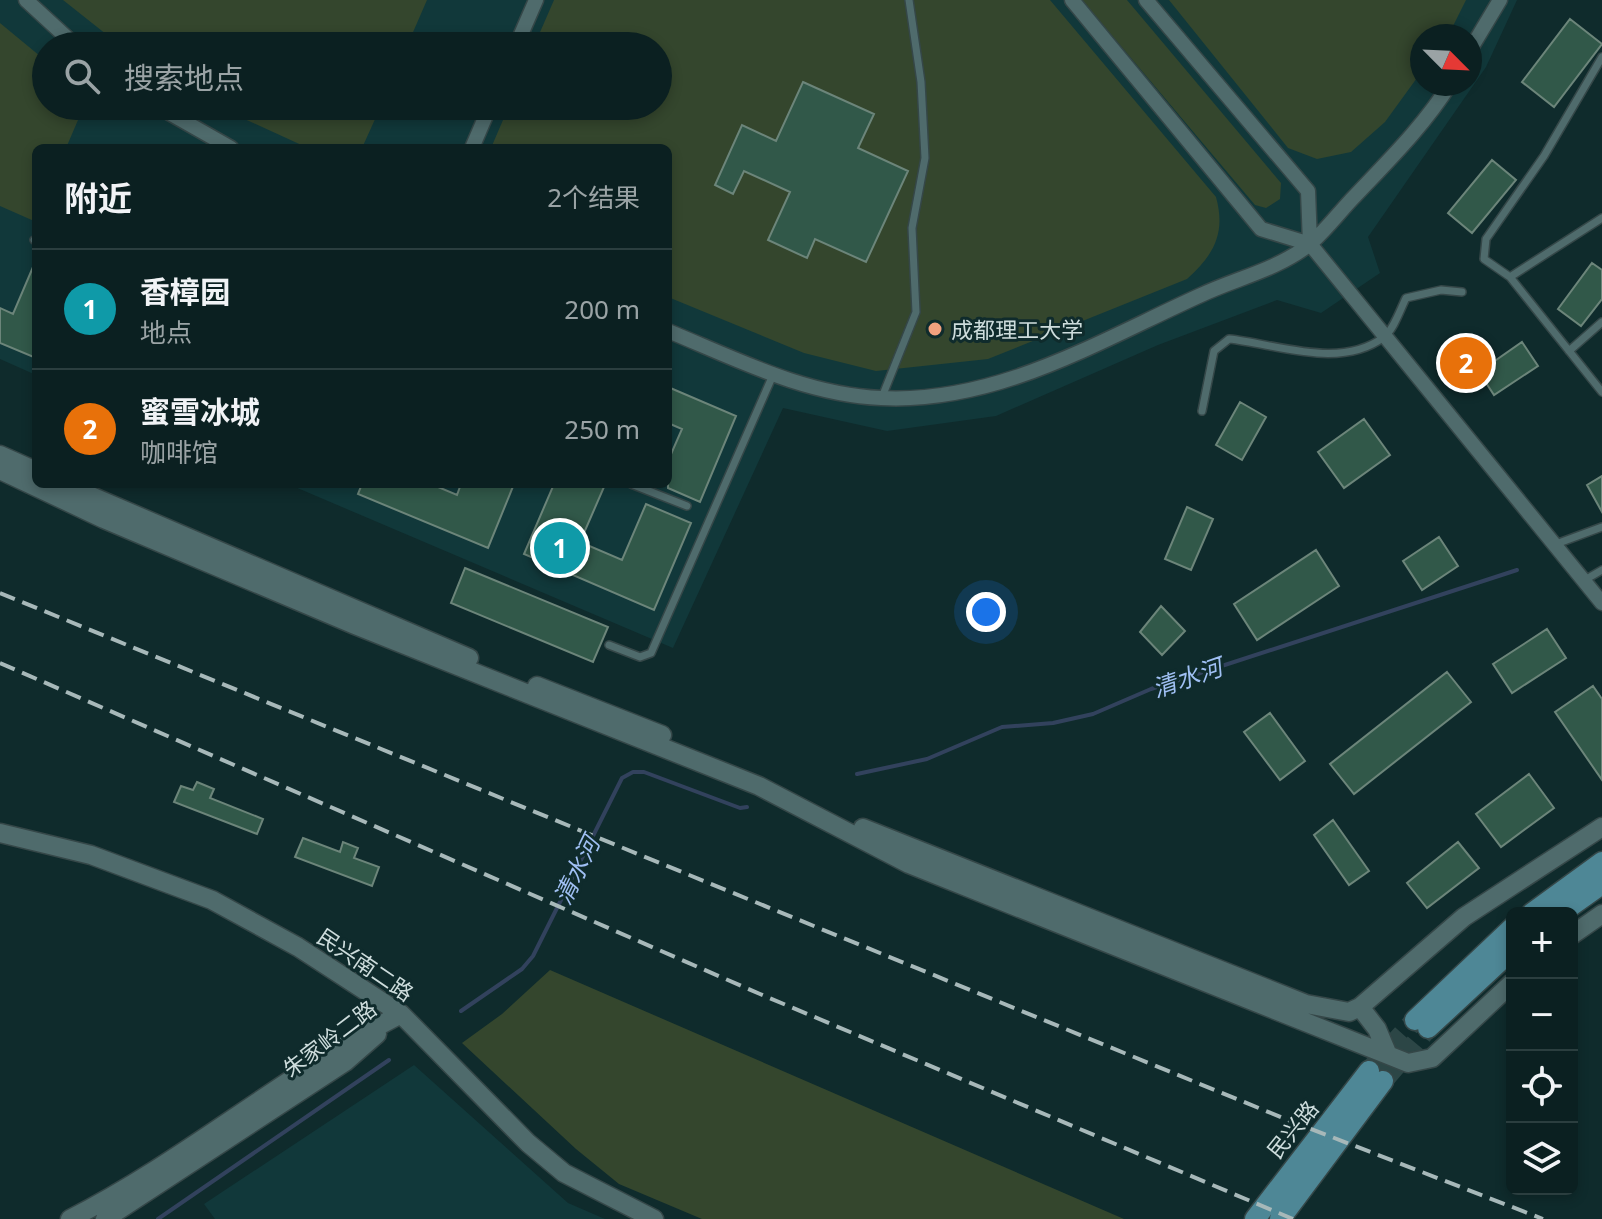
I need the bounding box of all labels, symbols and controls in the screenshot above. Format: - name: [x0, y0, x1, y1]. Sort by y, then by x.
- north arrow: [1410, 24, 1482, 96]
- search box: [32, 32, 672, 120]
- icon: search: [60, 54, 104, 98]
- text: 搜索地点: [124, 57, 244, 98]
- text: 附近: [64, 175, 132, 221]
- text: 2个结果: [547, 179, 640, 215]
- text: 香樟园: [140, 271, 230, 312]
- text: 1: [83, 291, 97, 327]
- text: 200 m: [564, 291, 640, 327]
- text: 地点: [140, 314, 192, 350]
- place label: 成都理工大学: [951, 314, 1083, 344]
- marker: 成都理工大学: [926, 320, 944, 338]
- pin: 2: [1440, 333, 1492, 393]
- text: 蜜雪冰城: [140, 391, 260, 432]
- text: 2: [83, 411, 97, 447]
- text: 250 m: [564, 411, 640, 447]
- text: 咖啡馆: [140, 434, 218, 470]
- pin: 1: [534, 518, 586, 578]
- your location: [966, 592, 1006, 632]
- water label: 清水河: [1148, 648, 1230, 704]
- water label: 清水河: [545, 827, 608, 910]
- map controls: [1506, 907, 1578, 1195]
- button: +: [1506, 907, 1578, 979]
- street label: 民兴南二路: [312, 921, 420, 1007]
- button: −: [1506, 979, 1578, 1051]
- street label: 朱家岭二路: [276, 993, 382, 1083]
- button: locate: [1506, 1051, 1578, 1123]
- street label: 民兴路: [1260, 1094, 1324, 1164]
- button: layers: [1506, 1123, 1578, 1195]

